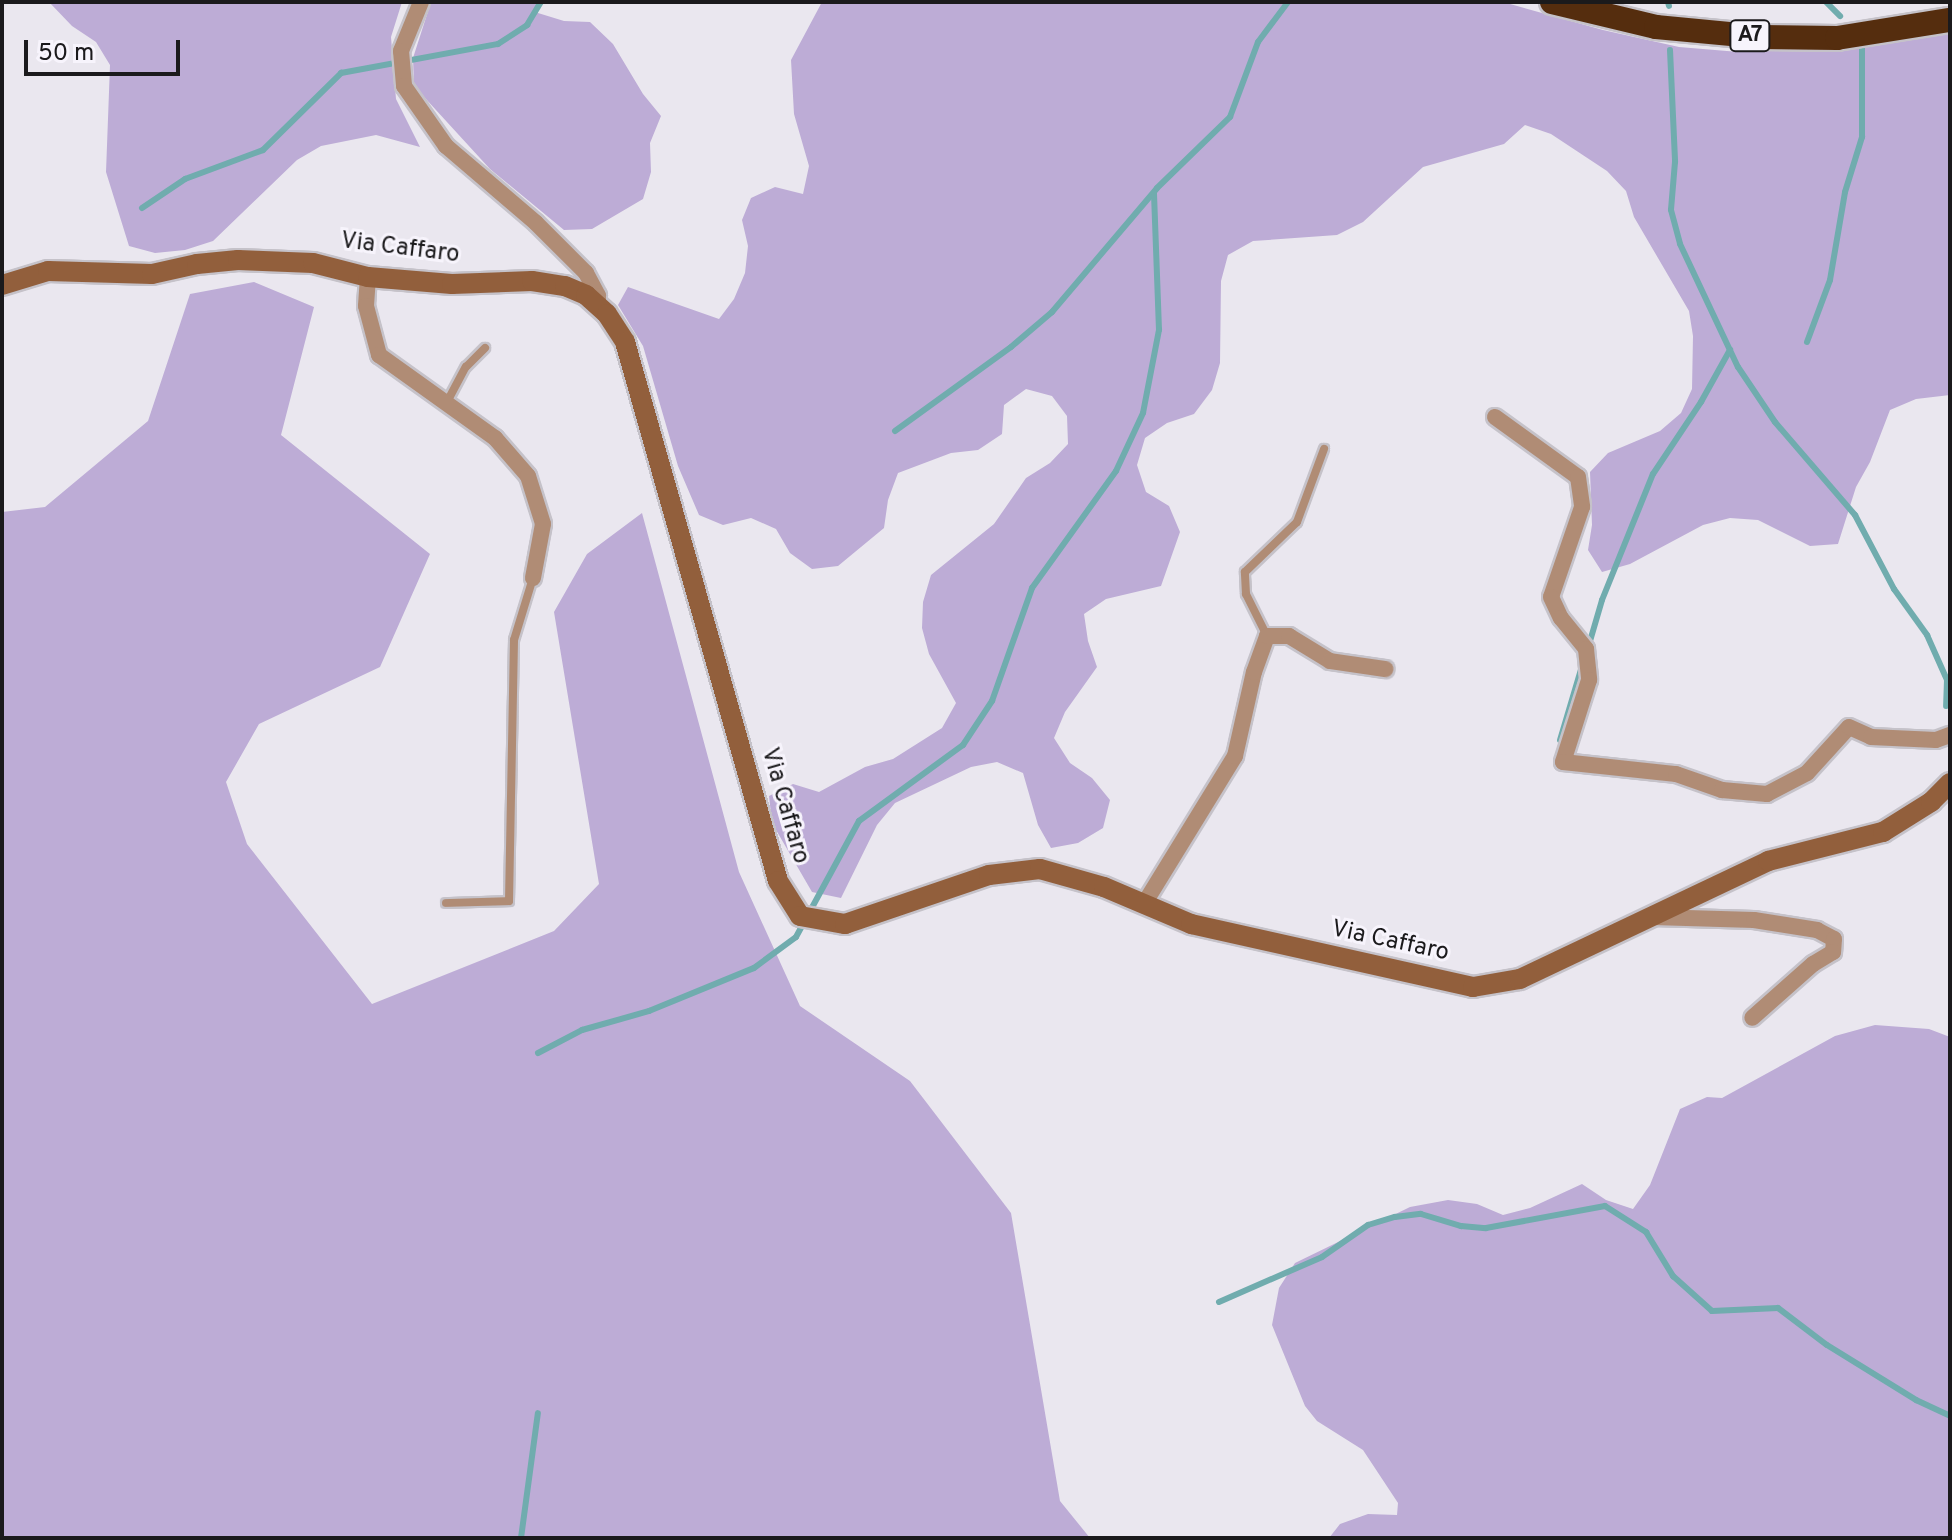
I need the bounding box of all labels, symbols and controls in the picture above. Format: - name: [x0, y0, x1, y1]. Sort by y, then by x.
- road number: A7: [1728, 18, 1772, 54]
- scale bar: [28, 24, 184, 74]
- text: 50 m: [38, 39, 94, 69]
- street label: Via Caffaro: [339, 227, 461, 271]
- street label: Via Caffaro: [754, 745, 814, 867]
- street label: Via Caffaro: [1329, 916, 1451, 968]

